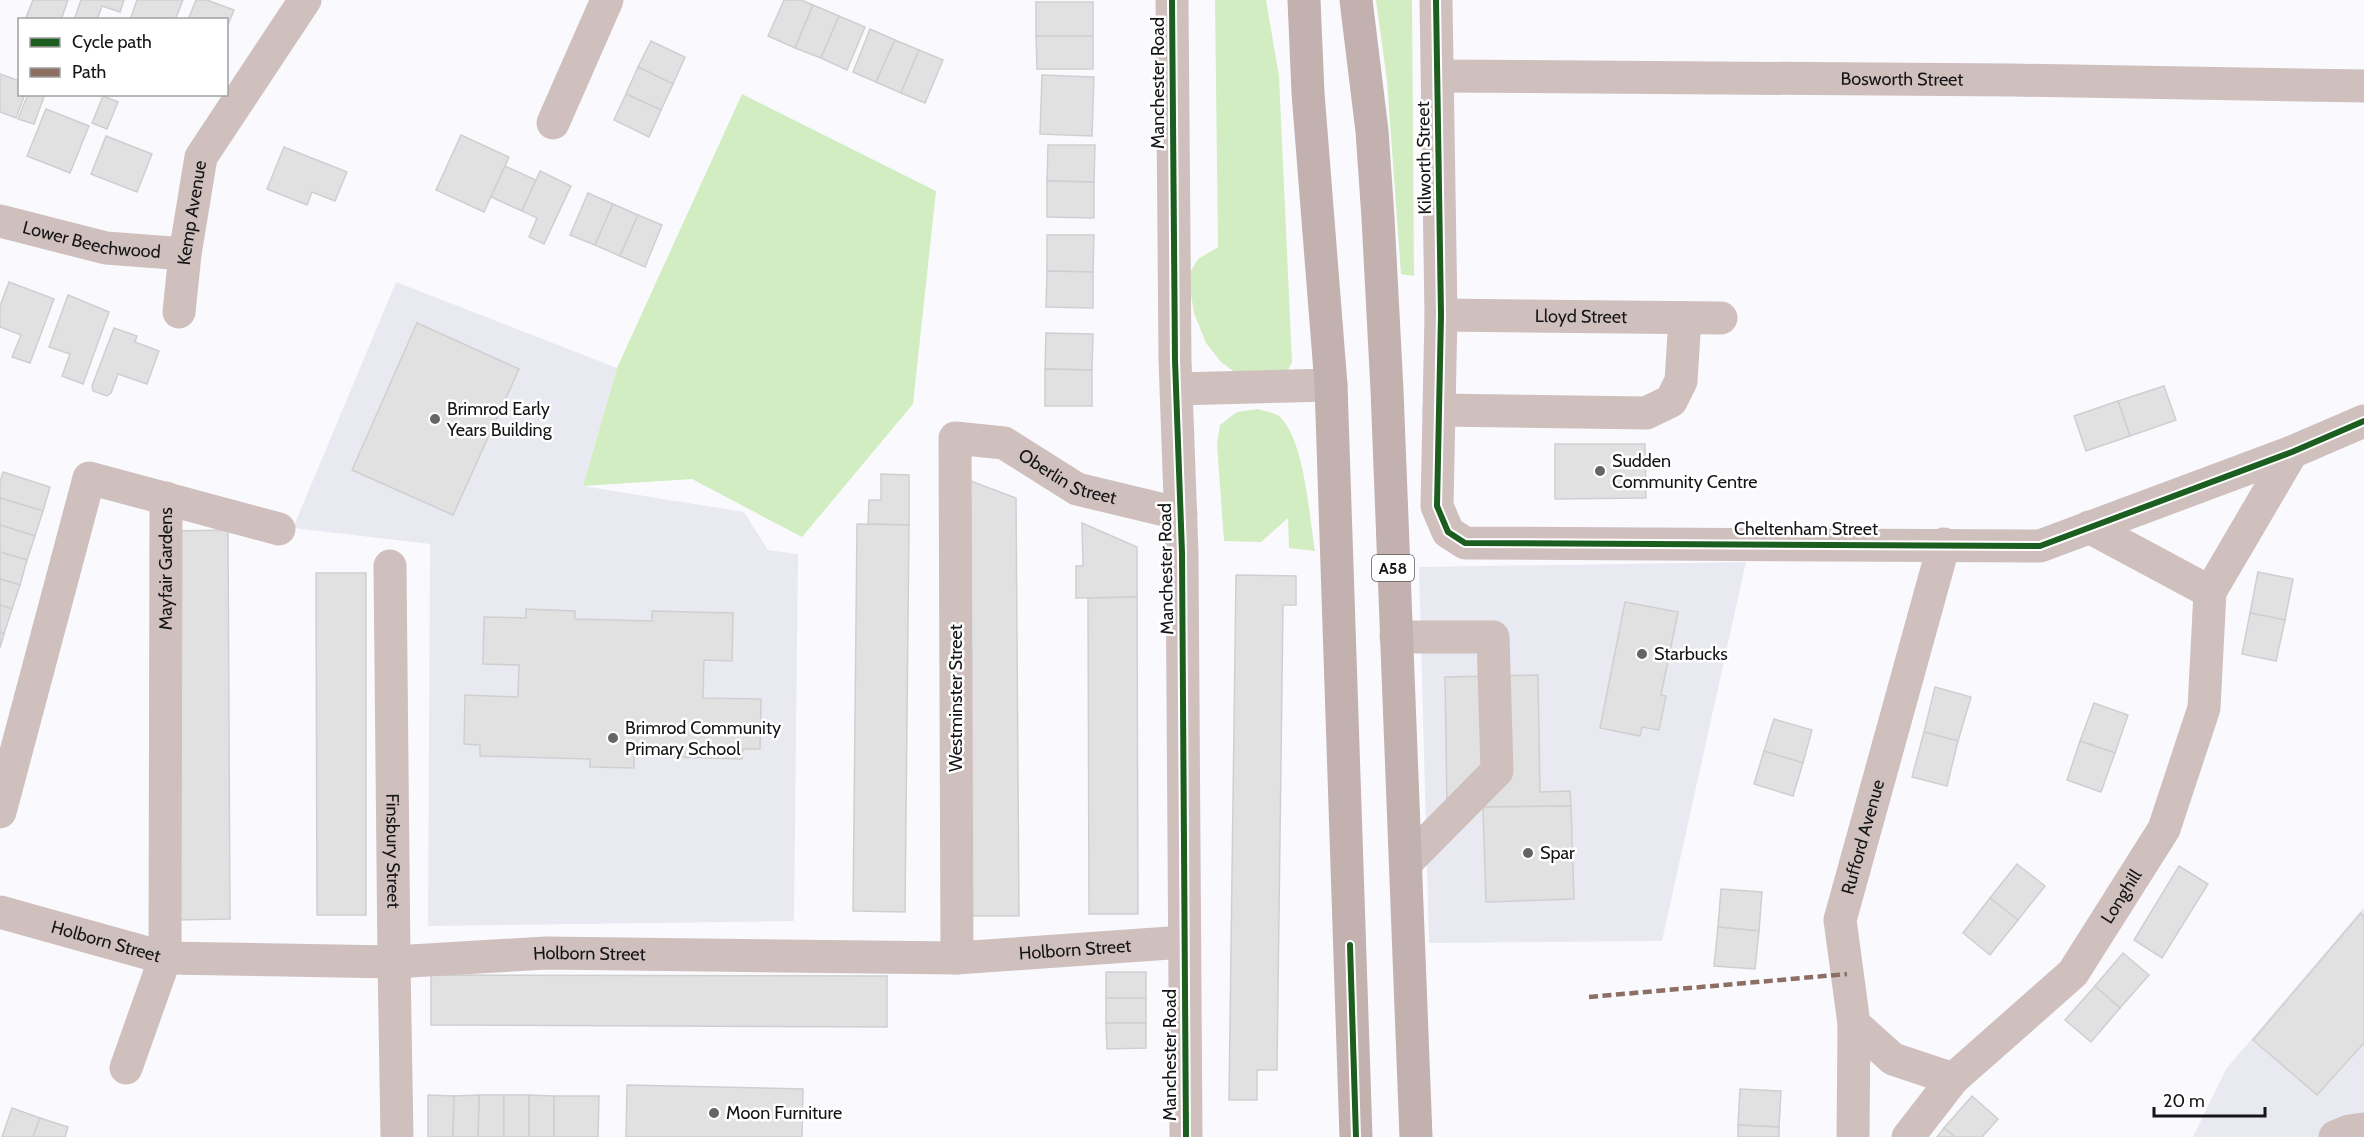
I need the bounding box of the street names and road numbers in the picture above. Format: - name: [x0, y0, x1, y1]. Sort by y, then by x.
- street label: Manchester Road: [1147, 17, 1169, 149]
- street label: Bosworth Street: [1840, 68, 1964, 91]
- street label: Kilworth Street: [1412, 101, 1436, 215]
- street label: Kemp Avenue: [173, 159, 211, 266]
- street label: Lower Beechwood: [20, 216, 161, 263]
- street label: Lloyd Street: [1535, 305, 1627, 328]
- street label: Oberlin Street: [1014, 444, 1119, 509]
- street label: Manchester Road: [1154, 503, 1178, 635]
- street label: Mayfair Gardens: [155, 507, 177, 630]
- street label: Cheltenham Street: [1734, 518, 1878, 540]
- road number: A58: [1372, 555, 1414, 581]
- street label: Westminster Street: [945, 624, 967, 772]
- street label: Rufford Avenue: [1837, 777, 1889, 897]
- street label: Finsbury Street: [381, 793, 404, 909]
- street label: Longhill: [2096, 865, 2147, 928]
- street label: Holborn Street: [49, 916, 163, 967]
- street label: Holborn Street: [1018, 935, 1132, 965]
- street label: Holborn Street: [532, 942, 646, 965]
- street label: Manchester Road: [1159, 989, 1181, 1121]

